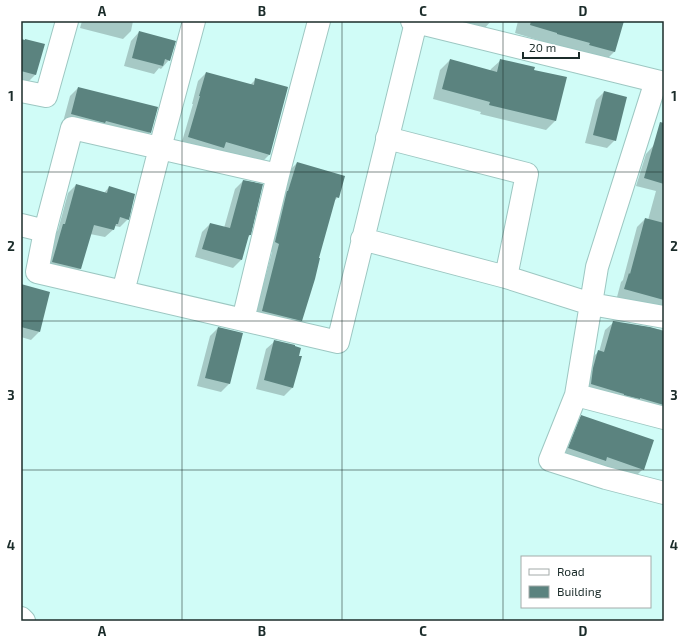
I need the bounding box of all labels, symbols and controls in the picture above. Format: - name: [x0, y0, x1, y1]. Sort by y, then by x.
- text: A: [98, 3, 107, 19]
- text: B: [258, 3, 266, 19]
- text: C: [419, 3, 427, 19]
- text: D: [579, 3, 588, 19]
- scale bar: [523, 34, 579, 60]
- text: 20 m: [529, 40, 556, 54]
- text: 1: [8, 88, 14, 104]
- text: 1: [671, 88, 677, 104]
- text: 2: [7, 238, 15, 254]
- text: 2: [670, 238, 678, 254]
- text: 3: [7, 387, 15, 403]
- text: 3: [670, 387, 678, 403]
- text: 4: [7, 537, 15, 553]
- text: 4: [670, 537, 678, 553]
- legend: [521, 556, 651, 608]
- text: Road: [557, 564, 585, 578]
- text: Building: [557, 584, 602, 598]
- text: A: [98, 623, 107, 639]
- text: B: [258, 623, 266, 639]
- text: C: [419, 623, 427, 639]
- text: D: [579, 623, 588, 639]

